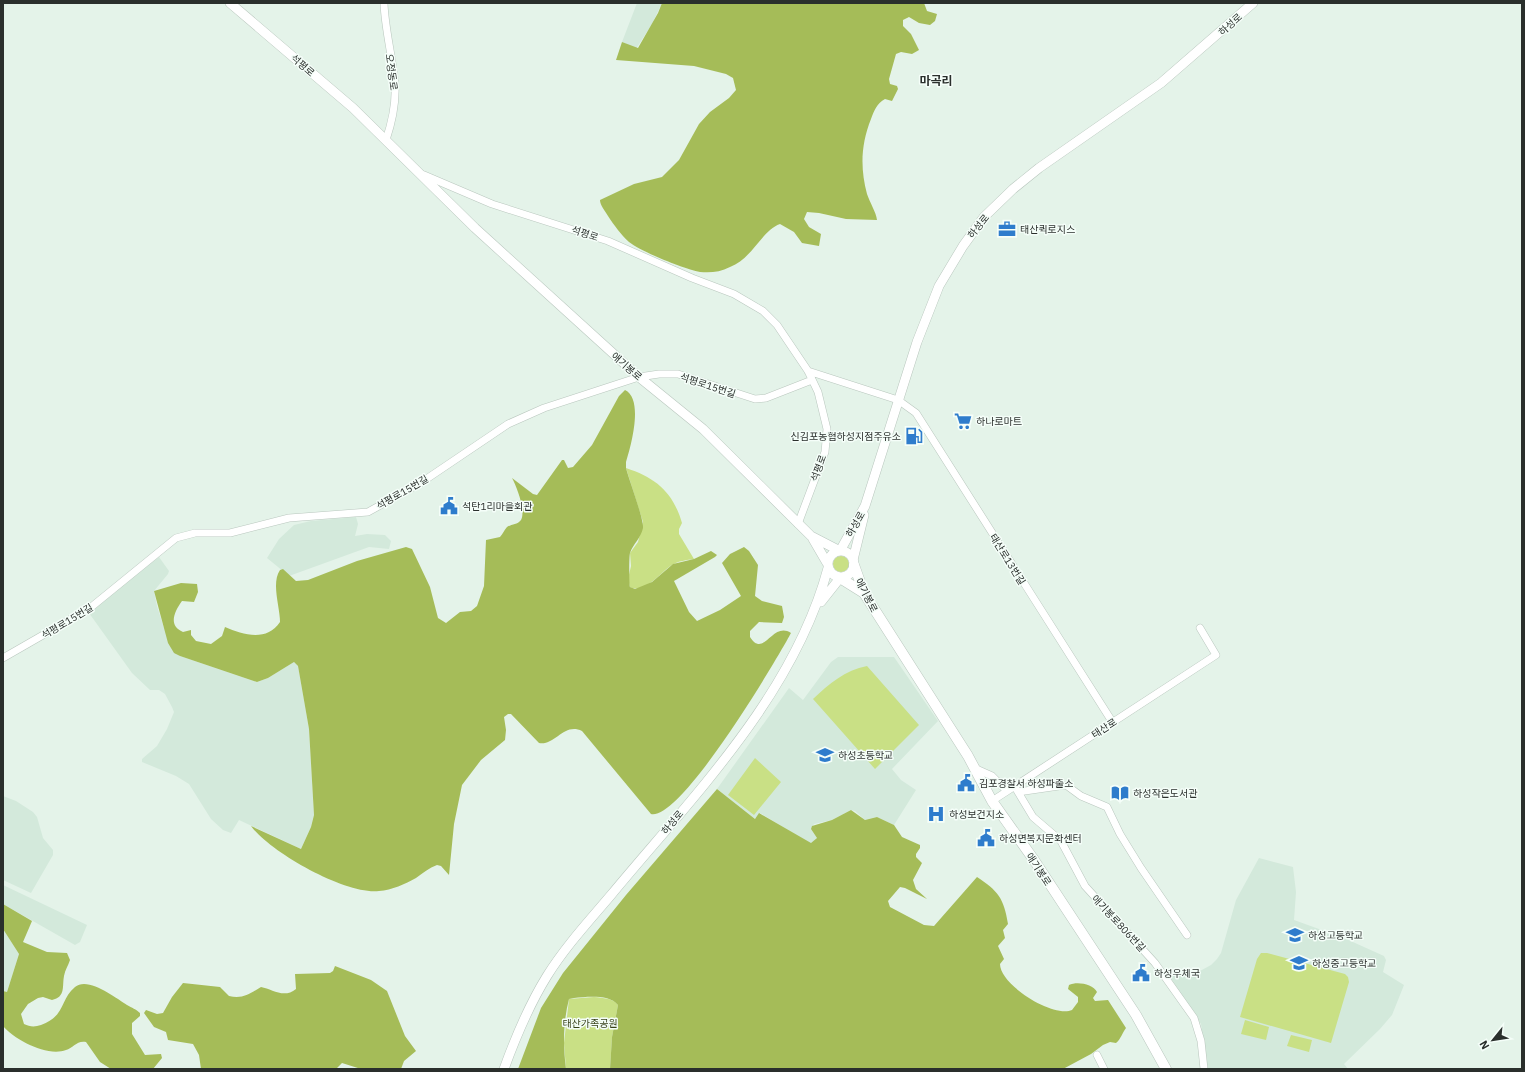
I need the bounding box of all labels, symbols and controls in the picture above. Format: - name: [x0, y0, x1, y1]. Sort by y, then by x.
- street label: 하성로: [1216, 10, 1245, 38]
- street label: 석평로: [288, 51, 317, 79]
- street label: 오정동로: [383, 53, 401, 91]
- district label: 마곡리: [919, 73, 953, 88]
- street label: 하성로: [965, 211, 992, 241]
- office icon: 태산퀵로지스: [997, 219, 1017, 239]
- street label: 석평로: [570, 223, 600, 244]
- place label: 태산퀵로지스: [1020, 223, 1075, 236]
- street label: 애기봉로: [609, 349, 645, 383]
- street label: 석평로15번길: [678, 370, 737, 401]
- supermarket icon: 하나로마트: [953, 411, 973, 431]
- place label: 하나로마트: [976, 415, 1022, 428]
- fuel station icon: 신김포농협하성지점주유소: [904, 426, 924, 446]
- place label: 신김포농협하성지점주유소: [791, 430, 901, 443]
- street label: 석평로: [808, 453, 829, 483]
- street label: 석평로15번길: [374, 472, 431, 513]
- public building icon: 석탄1리마을회관: [439, 496, 459, 516]
- place label: 석탄1리마을회관: [462, 500, 533, 513]
- street label: 하성로: [843, 509, 868, 539]
- street label: 태산로13번길: [987, 531, 1028, 587]
- street label: 애기봉로: [852, 576, 881, 615]
- street label: 석평로15번길: [39, 601, 95, 642]
- street label: 태산로: [1089, 715, 1119, 741]
- school or university icon: 하성초등학교: [815, 745, 835, 765]
- place label: 하성초등학교: [838, 749, 893, 762]
- public building icon: 김포경찰서 하성파출소: [956, 773, 976, 793]
- place label: 김포경찰서 하성파출소: [979, 777, 1073, 790]
- library icon: 하성작은도서관: [1110, 783, 1130, 803]
- place label: 하성작은도서관: [1133, 787, 1198, 800]
- hospital icon: 하성보건지소: [926, 804, 946, 824]
- street label: 하성로: [659, 808, 686, 837]
- place label: 하성보건지소: [949, 808, 1004, 821]
- public building icon: 하성면복지문화센터: [976, 828, 996, 848]
- place label: 하성면복지문화센터: [999, 832, 1082, 845]
- street label: 애기봉로: [1023, 850, 1054, 888]
- street label: 애기봉로806번길: [1089, 892, 1148, 955]
- school or university icon: 하성고등학교: [1285, 925, 1305, 945]
- place label: 하성고등학교: [1308, 929, 1363, 942]
- school or university icon: 하성중고등학교: [1289, 953, 1309, 973]
- place label: 하성중고등학교: [1312, 957, 1376, 970]
- public building icon: 하성우체국: [1131, 963, 1151, 983]
- place label: 하성우체국: [1154, 967, 1200, 980]
- park label: 태산가족공원: [562, 1017, 618, 1030]
- north arrow: [1473, 1020, 1513, 1060]
- text: N: [1476, 1038, 1492, 1052]

